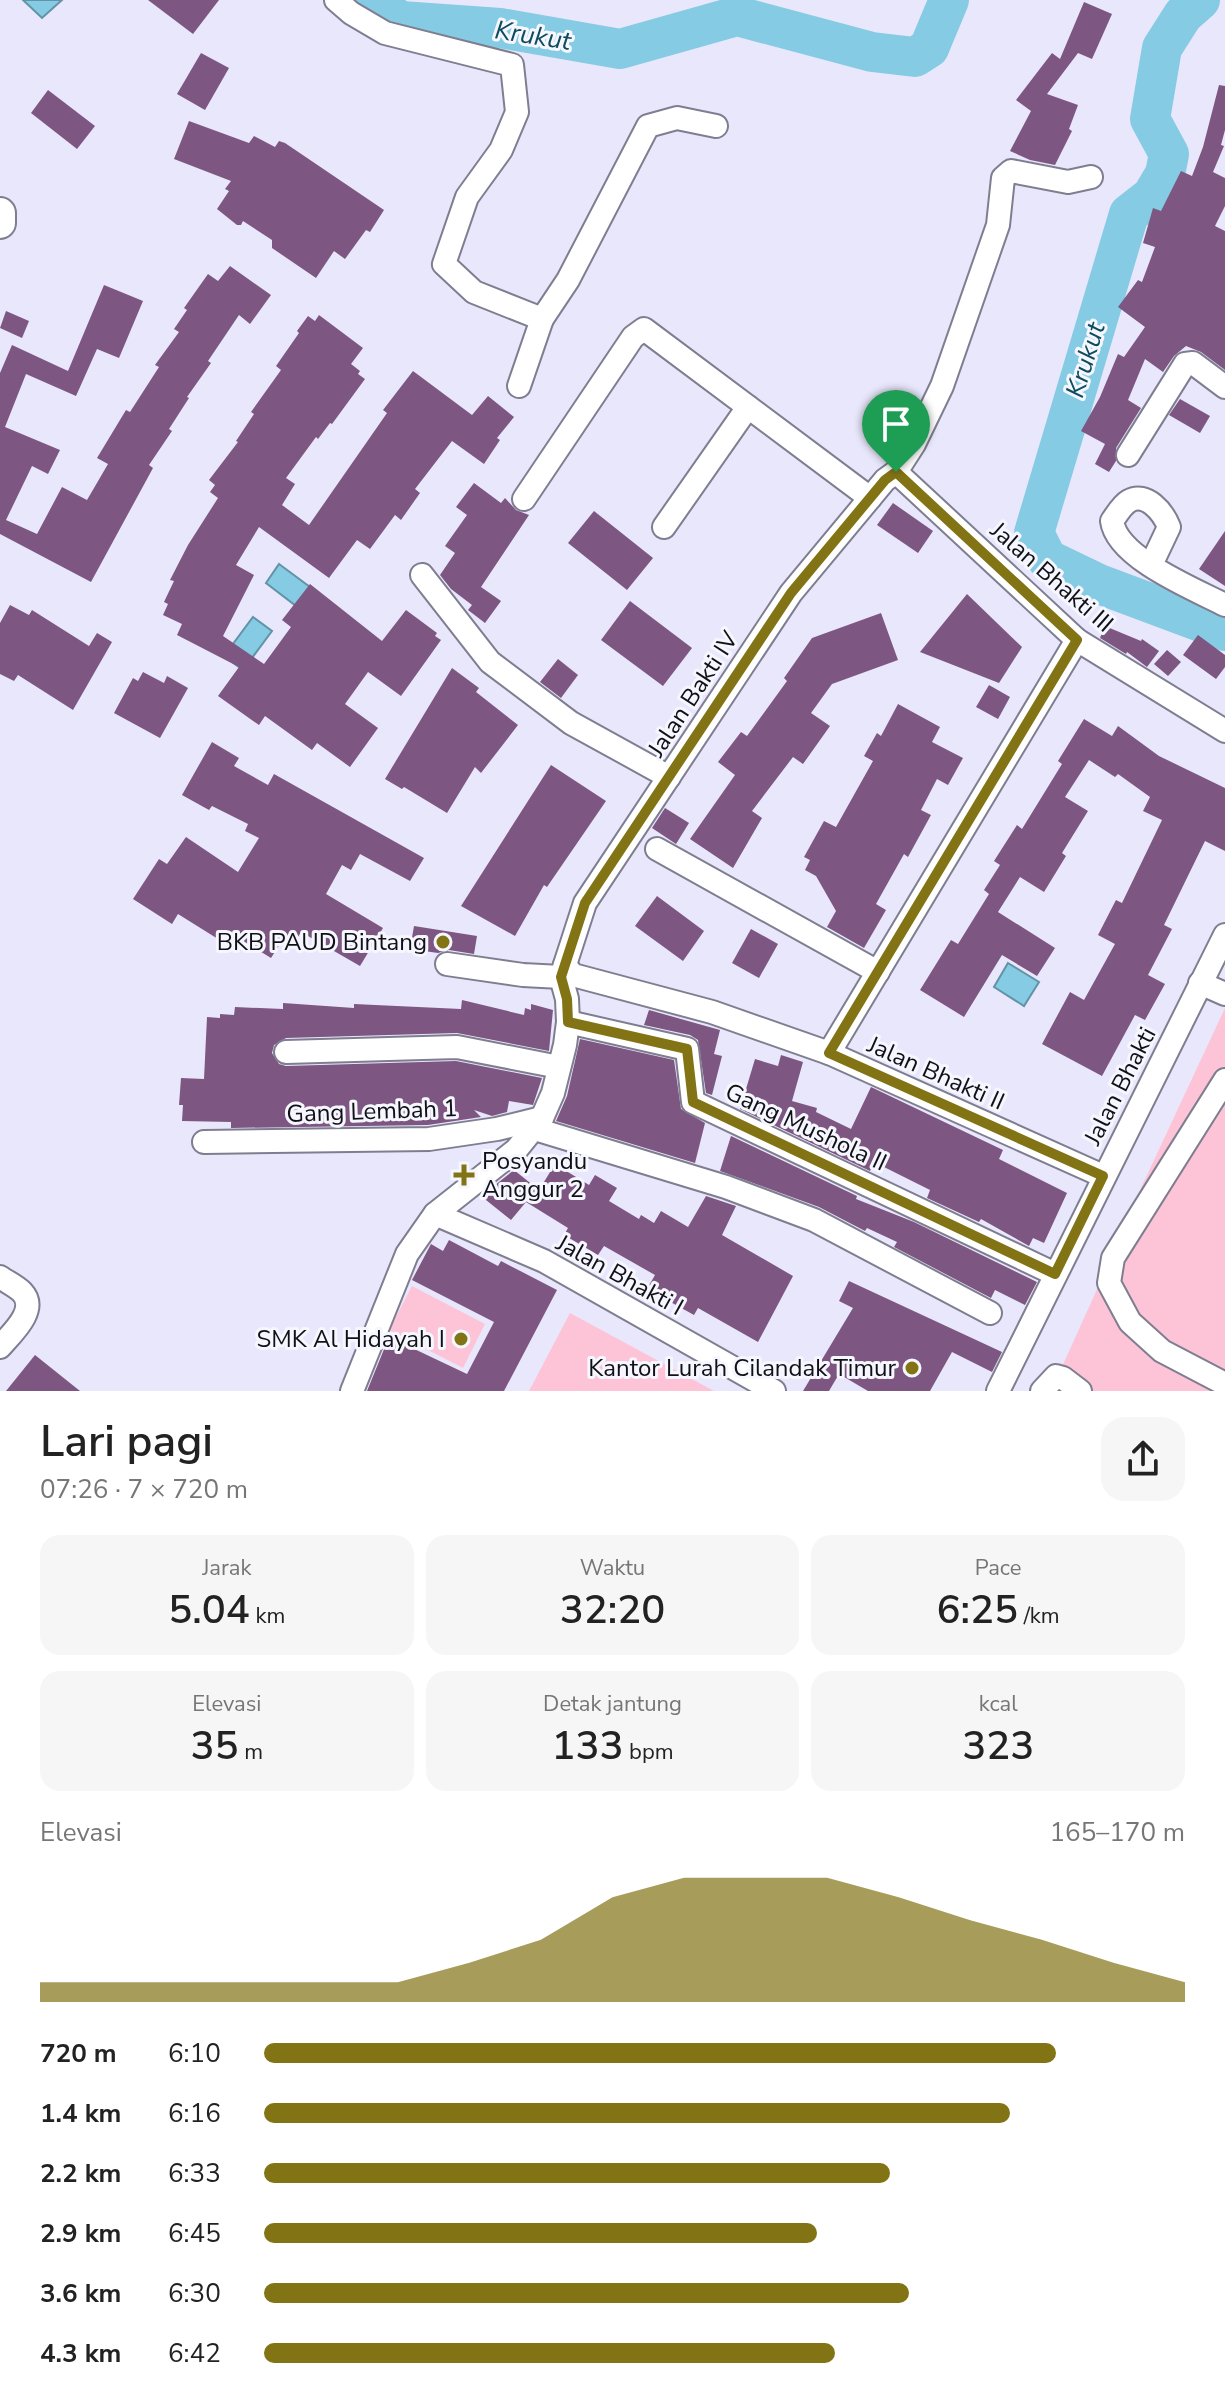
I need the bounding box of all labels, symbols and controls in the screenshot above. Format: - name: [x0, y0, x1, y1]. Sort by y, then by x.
- water label: Krukut: [492, 12, 574, 59]
- water label: Krukut: [1058, 317, 1114, 402]
- pin: [862, 390, 930, 472]
- icon: arrive: [874, 402, 918, 446]
- street label: Jalan Bhakti III: [983, 514, 1120, 639]
- street label: Jalan Bakti IV: [640, 625, 746, 764]
- place label: BKB PAUD Bintang: [217, 926, 427, 958]
- marker: BKB PAUD Bintang: [434, 933, 452, 951]
- street label: Jalan Bhakti: [1076, 1022, 1163, 1151]
- street label: Jalan Bhakti II: [862, 1028, 1010, 1117]
- street label: Gang Mushola II: [720, 1076, 892, 1178]
- street label: Gang Lembah 1: [286, 1092, 458, 1130]
- place label: Posyandu Anggur 2: [482, 1145, 587, 1205]
- marker: Posyandu Anggur 2: [453, 1164, 475, 1186]
- street label: Jalan Bhakti I: [550, 1226, 689, 1323]
- place label: SMK Al Hidayah I: [257, 1323, 445, 1355]
- marker: SMK Al Hidayah I: [452, 1330, 470, 1348]
- place label: Kantor Lurah Cilandak Timur: [588, 1352, 896, 1384]
- marker: Kantor Lurah Cilandak Timur: [903, 1359, 921, 1377]
- text: Lari pagi: [40, 1412, 213, 1472]
- button: share: [1101, 1417, 1185, 1501]
- text: 07:26 · 7 × 720 m: [40, 1472, 248, 1507]
- text: Jarak: [202, 1553, 251, 1583]
- text: Waktu: [580, 1553, 645, 1583]
- text: Pace: [975, 1553, 1022, 1583]
- text: 5.04: [168, 1583, 250, 1637]
- text: 32:20: [560, 1583, 665, 1637]
- text: 6:25: [937, 1583, 1018, 1637]
- text: km: [250, 1601, 285, 1631]
- text: /km: [1018, 1601, 1060, 1631]
- text: Elevasi: [192, 1689, 261, 1719]
- text: Detak jantung: [543, 1689, 682, 1719]
- text: kcal: [979, 1689, 1018, 1719]
- text: 35: [191, 1719, 239, 1773]
- text: 133: [551, 1719, 623, 1773]
- text: 323: [962, 1719, 1034, 1773]
- text: m: [239, 1737, 263, 1767]
- text: bpm: [623, 1737, 674, 1767]
- text: Elevasi: [40, 1815, 122, 1850]
- text: 165–170 m: [1049, 1815, 1185, 1850]
- text: 720 m: [40, 2036, 117, 2071]
- text: 6:10: [168, 2036, 221, 2071]
- text: 1.4 km: [40, 2096, 121, 2131]
- text: 6:16: [168, 2096, 221, 2131]
- text: 2.2 km: [40, 2156, 121, 2191]
- text: 6:33: [168, 2156, 221, 2191]
- text: 2.9 km: [40, 2216, 121, 2251]
- text: 6:45: [168, 2216, 221, 2251]
- text: 3.6 km: [40, 2276, 121, 2311]
- text: 6:30: [168, 2276, 221, 2311]
- text: 4.3 km: [40, 2336, 121, 2371]
- text: 6:42: [168, 2336, 221, 2371]

